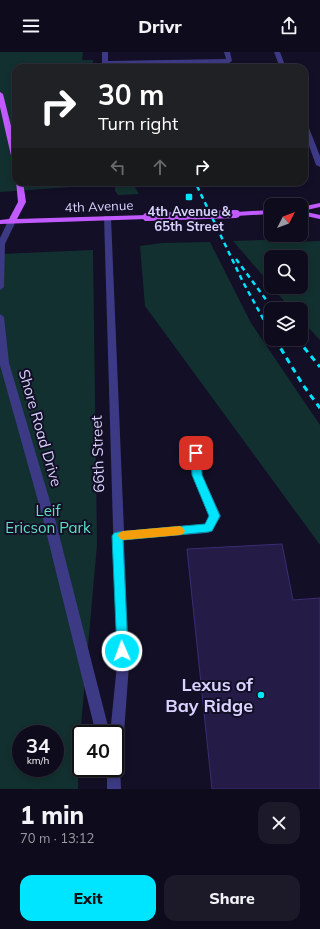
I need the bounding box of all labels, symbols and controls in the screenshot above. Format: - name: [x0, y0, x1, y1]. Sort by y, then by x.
- icon: menu: [20, 15, 42, 37]
- text: Drivr: [138, 15, 182, 38]
- icon: share: [278, 15, 300, 37]
- text: 30 m: [98, 77, 164, 112]
- icon: right: [32, 80, 84, 132]
- text: Turn right: [98, 112, 178, 135]
- icon: left: [107, 156, 129, 178]
- icon: ahead: [149, 156, 171, 178]
- icon: right: [191, 156, 213, 178]
- marker: 4th Avenue & 65th Street: [184, 192, 194, 202]
- street label: 4th Avenue: [64, 197, 134, 215]
- north arrow: [264, 198, 308, 242]
- map controls: [264, 198, 308, 346]
- place label: 4th Avenue & 65th Street: [148, 203, 231, 234]
- button: search: [264, 250, 308, 294]
- button: layers: [264, 302, 308, 346]
- street label: Shore Road Drive: [15, 367, 66, 489]
- street label: 66th Street: [87, 415, 108, 493]
- pin: [179, 436, 213, 470]
- icon: arrive: [185, 442, 207, 464]
- park label: Leif Ericson Park: [5, 501, 91, 537]
- position arrow: [101, 630, 143, 672]
- place label: Lexus of Bay Ridge: [165, 673, 253, 717]
- marker: Lexus of Bay Ridge: [256, 690, 266, 700]
- speed limit sign: 40: [72, 725, 124, 777]
- text: 34: [26, 733, 50, 758]
- text: km/h: [27, 754, 49, 767]
- text: 1 min: [20, 800, 84, 830]
- button: close: [258, 802, 300, 844]
- text: 70 m · 13:12: [20, 830, 94, 846]
- button: Exit: [20, 875, 156, 921]
- button: Share: [164, 875, 300, 921]

